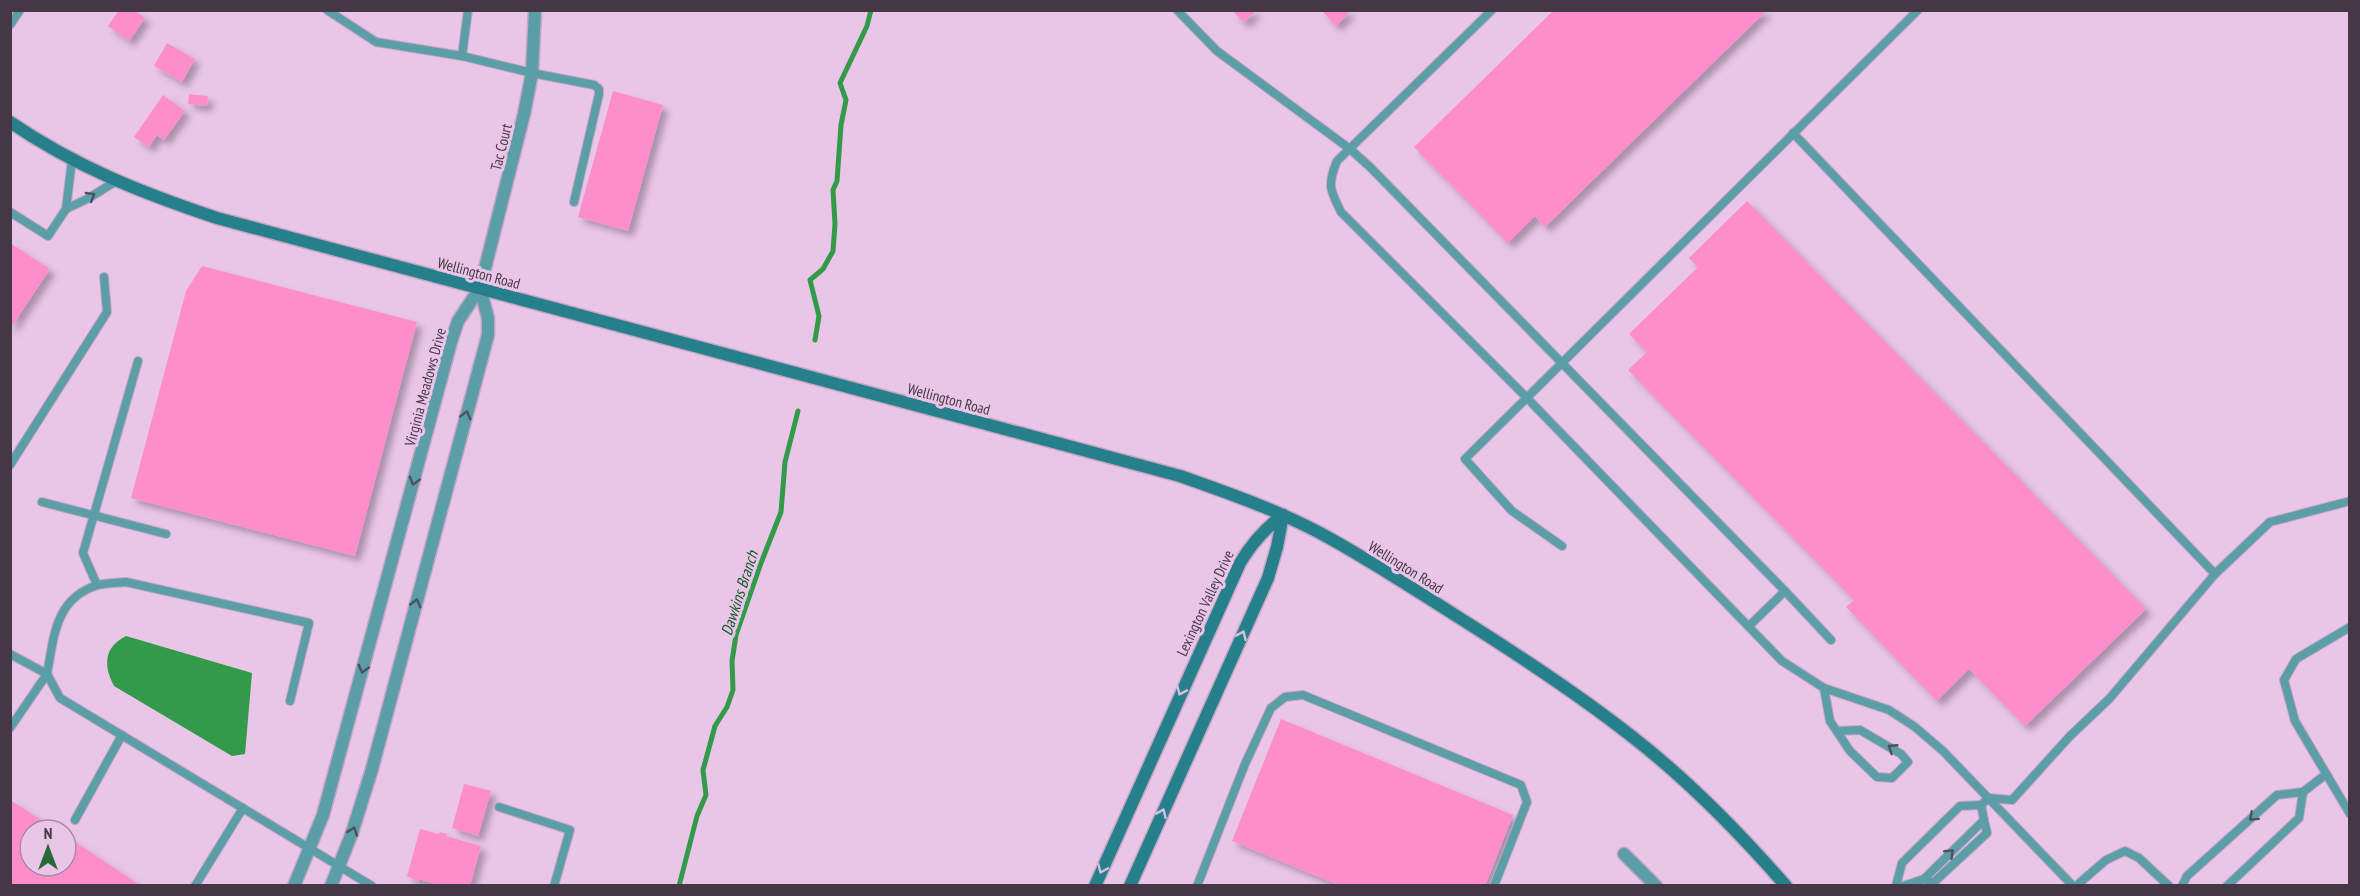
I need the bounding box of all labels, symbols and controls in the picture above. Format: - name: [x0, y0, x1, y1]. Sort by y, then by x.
- street label: Tac Court: [486, 122, 516, 172]
- one-way arrow: [85, 192, 96, 203]
- street label: Wellington Road: [436, 253, 522, 293]
- street label: Virginia Meadows Drive: [400, 326, 450, 449]
- street label: Wellington Road: [906, 379, 992, 419]
- one-way arrow: [459, 410, 472, 420]
- one-way arrow: [409, 476, 422, 486]
- street label: Wellington Road: [1365, 536, 1447, 598]
- water label: Dawkins Branch: [716, 547, 762, 638]
- street label: Lexington Valley Drive: [1172, 547, 1238, 659]
- one-way arrow: [409, 598, 422, 608]
- one-way arrow: [1235, 631, 1247, 642]
- one-way arrow: [358, 663, 370, 674]
- one-way arrow: [1176, 684, 1188, 695]
- one-way arrow: [1887, 744, 1898, 755]
- one-way arrow: [1155, 808, 1167, 819]
- one-way arrow: [2249, 810, 2260, 821]
- north arrow: [18, 818, 78, 878]
- text: N: [44, 823, 52, 843]
- one-way arrow: [345, 826, 358, 837]
- one-way arrow: [1944, 849, 1954, 860]
- one-way arrow: [1097, 863, 1109, 874]

